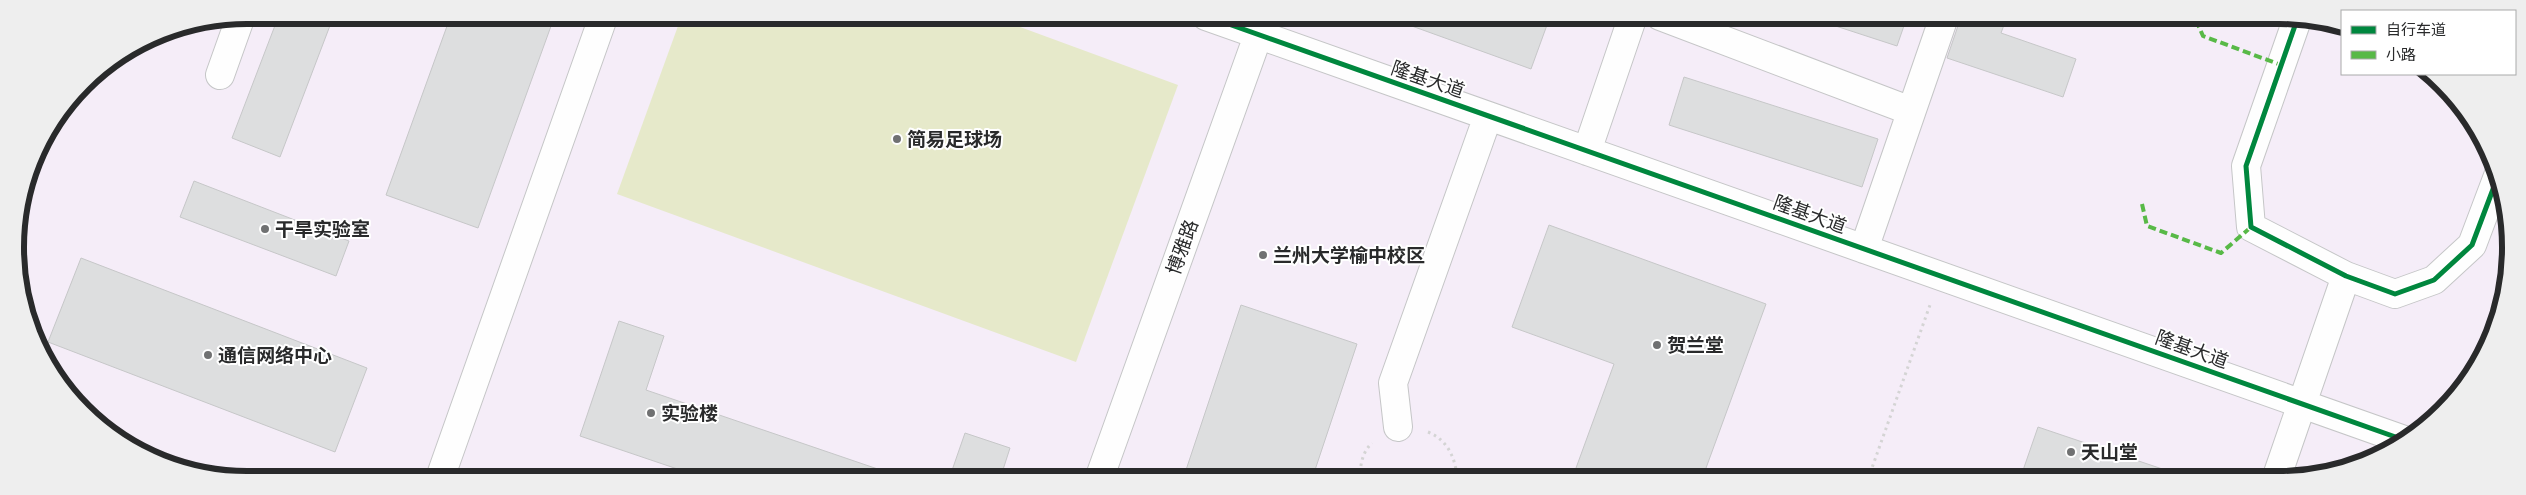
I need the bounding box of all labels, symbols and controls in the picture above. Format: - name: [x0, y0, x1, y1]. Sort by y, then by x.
- legend: [2341, 10, 2516, 75]
- text: 自行车道: [2386, 20, 2446, 38]
- text: 小路: [2386, 45, 2416, 63]
- street label: 隆基大道: [1388, 55, 1468, 102]
- place label: 简易足球场: [907, 127, 1002, 150]
- marker: 简易足球场: [891, 133, 903, 145]
- street label: 隆基大道: [1771, 190, 1850, 237]
- street label: 博雅路: [1161, 216, 1202, 278]
- place label: 干旱实验室: [275, 217, 370, 240]
- marker: 干旱实验室: [259, 223, 271, 235]
- place label: 兰州大学榆中校区: [1273, 243, 1425, 266]
- marker: 兰州大学榆中校区: [1257, 249, 1269, 261]
- street label: 隆基大道: [2153, 325, 2232, 372]
- place label: 贺兰堂: [1667, 333, 1724, 356]
- marker: 贺兰堂: [1651, 339, 1663, 351]
- place label: 通信网络中心: [218, 343, 332, 366]
- marker: 通信网络中心: [202, 349, 214, 361]
- place label: 实验楼: [661, 401, 718, 424]
- marker: 实验楼: [645, 407, 657, 419]
- place label: 天山堂: [2081, 440, 2138, 463]
- marker: 天山堂: [2065, 446, 2077, 458]

